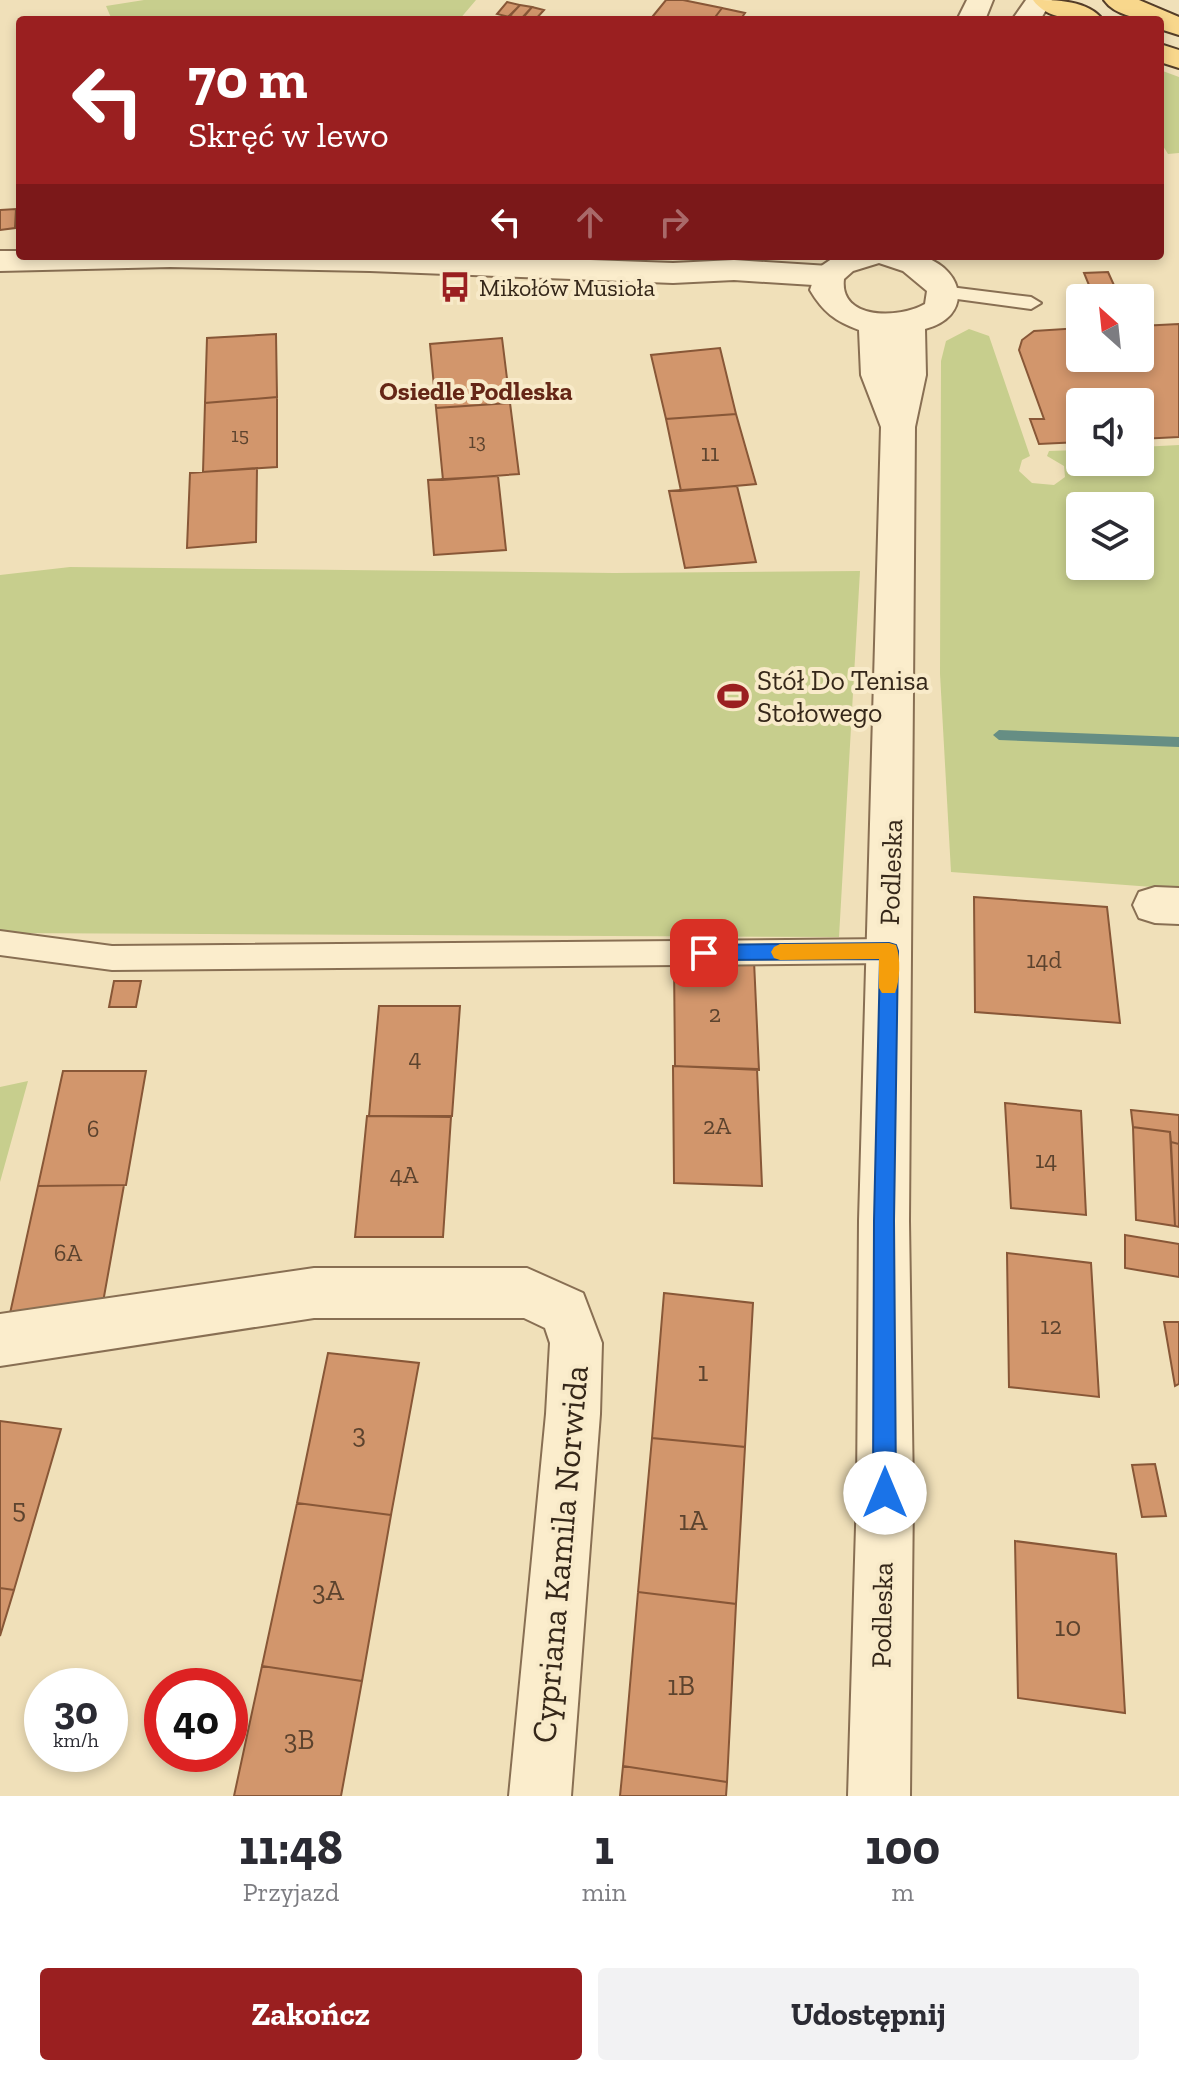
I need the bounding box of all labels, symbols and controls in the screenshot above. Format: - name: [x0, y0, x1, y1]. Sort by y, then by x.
- text: 70 m: [188, 45, 308, 112]
- icon: left: [56, 48, 160, 152]
- text: Skręć w lewo: [188, 113, 389, 156]
- icon: left: [484, 200, 528, 244]
- icon: ahead: [568, 200, 612, 244]
- icon: right: [652, 200, 696, 244]
- bus stop icon: Mikołów Musioła: [438, 270, 472, 304]
- place label: Mikołów Musioła: [479, 273, 655, 302]
- north arrow: [1066, 284, 1154, 372]
- map controls: [1066, 284, 1154, 580]
- district label: Osiedle Podleska: [379, 375, 573, 407]
- button: sound: [1066, 388, 1154, 476]
- house number: 15: [231, 423, 249, 447]
- house number: 13: [468, 429, 486, 453]
- house number: 11: [701, 438, 719, 467]
- button: layers: [1066, 492, 1154, 580]
- place label: Stół Do Tenisa Stołowego: [757, 664, 930, 729]
- sports icon: Stół Do Tenisa Stołowego: [716, 679, 750, 713]
- street label: Podleska: [873, 818, 909, 926]
- pin: [670, 919, 738, 987]
- icon: arrive: [682, 931, 726, 975]
- house number: 14d: [1026, 945, 1062, 974]
- house number: 2: [709, 999, 721, 1028]
- house number: 4: [409, 1043, 422, 1072]
- house number: 2A: [703, 1111, 731, 1140]
- house number: 6: [87, 1114, 99, 1143]
- house number: 14: [1035, 1145, 1057, 1174]
- house number: 4A: [390, 1160, 419, 1189]
- house number: 6A: [54, 1238, 83, 1267]
- house number: 12: [1040, 1311, 1062, 1340]
- house number: 1: [698, 1355, 709, 1388]
- street label: Cypriana Kamila Norwida: [523, 1363, 597, 1745]
- house number: 3: [352, 1417, 366, 1450]
- position arrow: [843, 1451, 927, 1535]
- house number: 5: [12, 1492, 26, 1525]
- house number: 1A: [679, 1504, 708, 1537]
- street label: Podleska: [865, 1561, 899, 1668]
- house number: 3A: [312, 1574, 345, 1607]
- house number: 10: [1055, 1610, 1081, 1643]
- speed limit sign: 40: [144, 1668, 248, 1772]
- house number: 1B: [667, 1669, 695, 1702]
- text: 30: [54, 1686, 98, 1734]
- house number: 3B: [284, 1723, 314, 1756]
- text: km/h: [53, 1728, 99, 1752]
- text: 11:48: [239, 1819, 343, 1876]
- text: 1: [594, 1819, 614, 1876]
- text: 100: [865, 1819, 940, 1876]
- text: Przyjazd: [243, 1876, 339, 1908]
- text: min: [582, 1876, 626, 1908]
- text: m: [891, 1876, 914, 1908]
- button: Zakończ: [40, 1968, 582, 2060]
- button: Udostępnij: [598, 1968, 1139, 2060]

